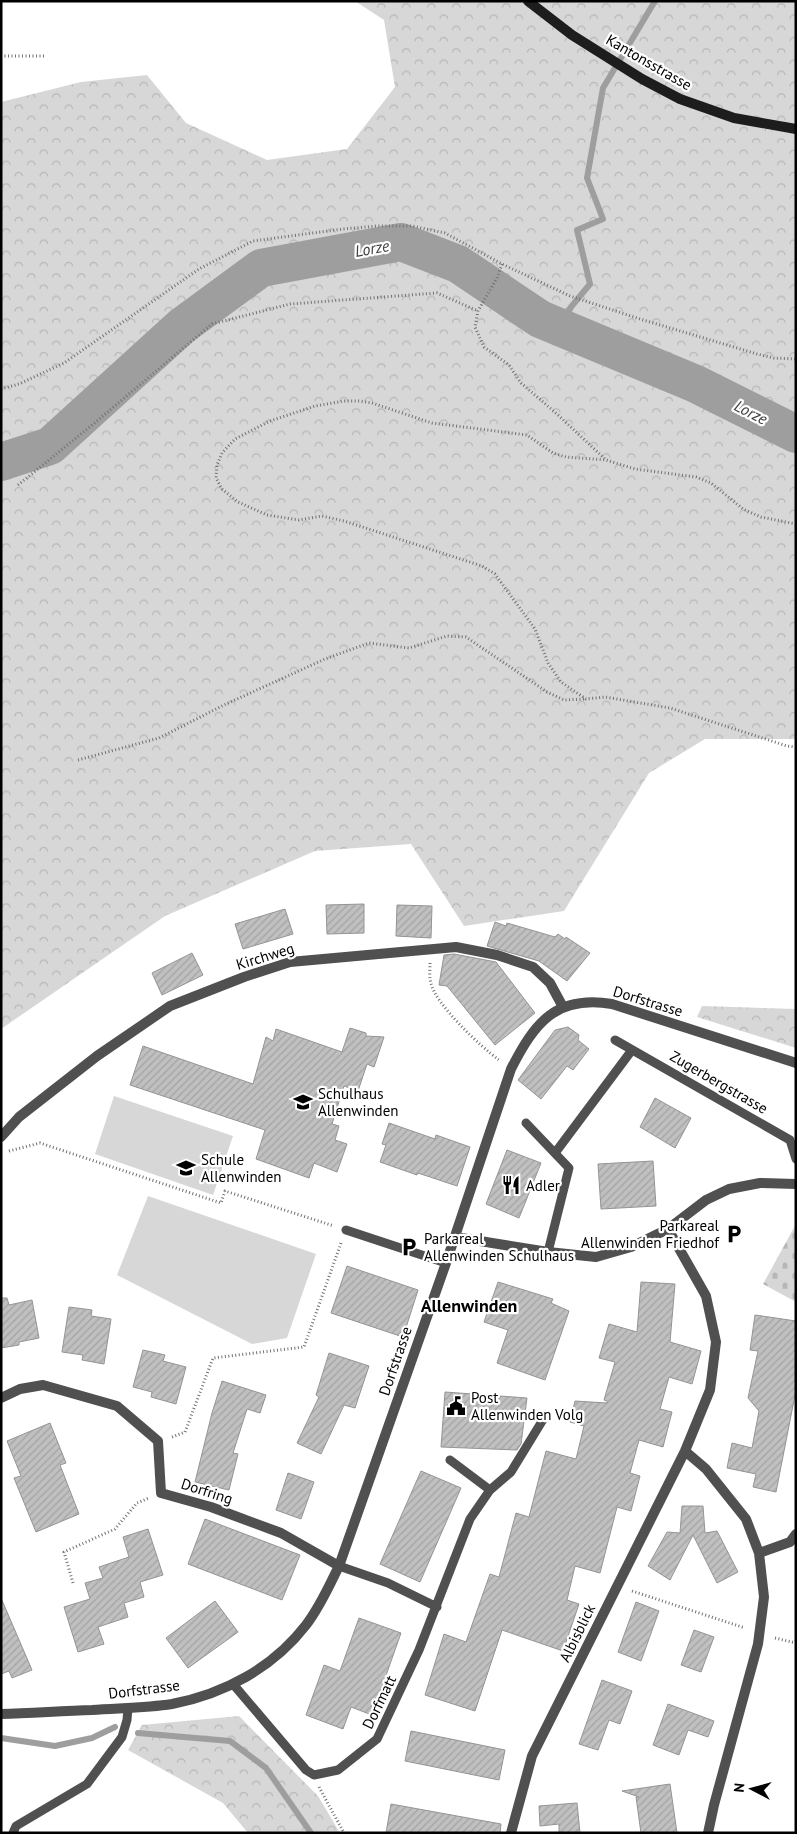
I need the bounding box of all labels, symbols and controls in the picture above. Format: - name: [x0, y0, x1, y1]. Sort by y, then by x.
- street label: Kantonsstrasse: [603, 30, 695, 94]
- water label: Lorze: [353, 235, 391, 261]
- water label: Lorze: [731, 395, 771, 429]
- street label: Kirchweg: [234, 938, 296, 974]
- street label: Dorfstrasse: [611, 981, 685, 1021]
- street label: Zugerbergstrasse: [667, 1046, 771, 1118]
- place label: Schulhaus Allenwinden: [318, 1084, 399, 1120]
- school or university icon: Schulhaus Allenwinden: [292, 1091, 314, 1113]
- place label: Schule Allenwinden: [201, 1150, 282, 1186]
- school or university icon: Schule Allenwinden: [175, 1157, 197, 1179]
- restaurant icon: Adler: [500, 1174, 522, 1196]
- place label: Adler: [526, 1176, 560, 1195]
- place label: Parkareal Allenwinden Friedhof: [581, 1216, 720, 1252]
- parking icon: Parkareal Allenwinden Friedhof: [723, 1223, 745, 1245]
- place label: Parkareal Allenwinden Schulhaus: [424, 1229, 574, 1265]
- parking icon: Parkareal Allenwinden Schulhaus: [398, 1236, 420, 1258]
- district label: Allenwinden: [421, 1294, 517, 1317]
- street label: Dorfstrasse: [374, 1324, 416, 1398]
- place label: Post Allenwinden Volg: [471, 1388, 583, 1424]
- public building icon: Post Allenwinden Volg: [445, 1395, 467, 1417]
- street label: Dorfring: [179, 1474, 235, 1508]
- street label: Albisblick: [555, 1600, 599, 1665]
- street label: Dorfmatt: [358, 1672, 400, 1732]
- street label: Dorfstrasse: [107, 1675, 181, 1703]
- north arrow: [727, 1764, 777, 1814]
- text: N: [730, 1782, 749, 1793]

